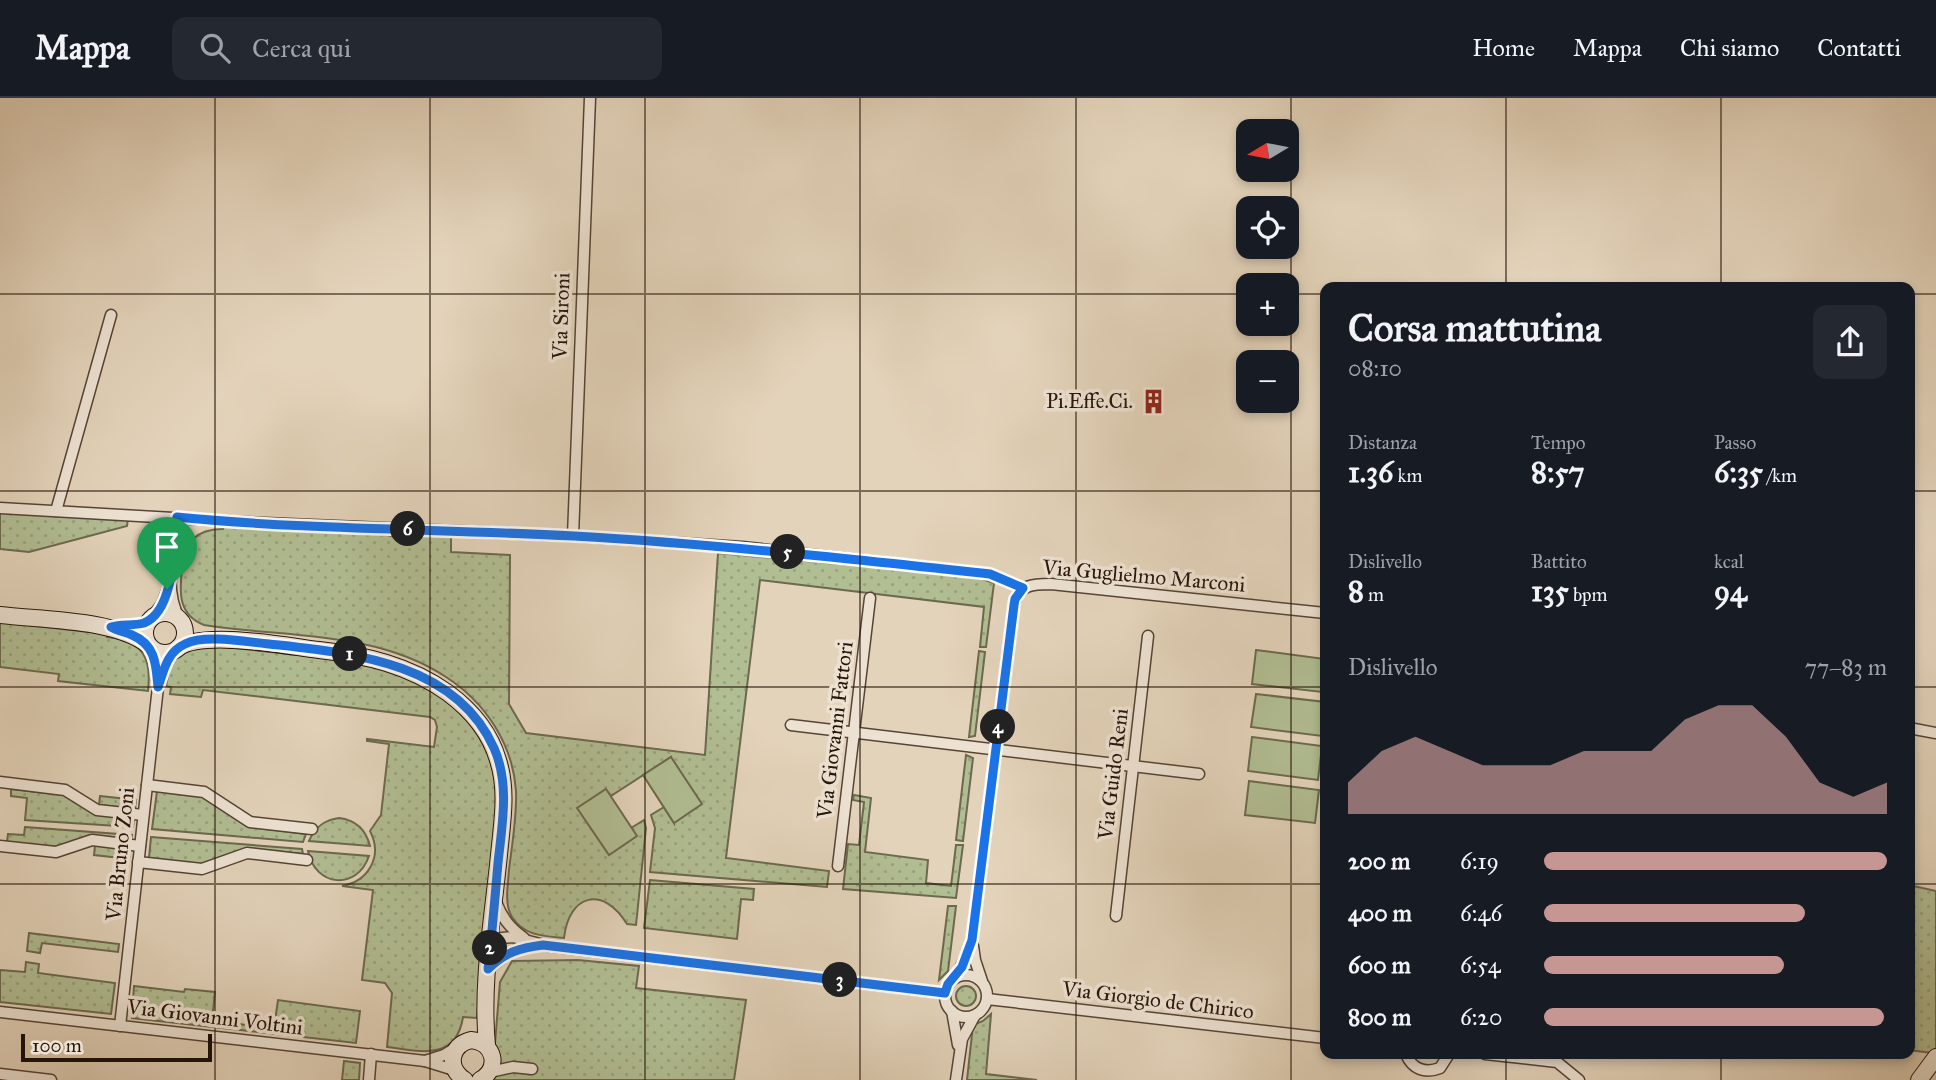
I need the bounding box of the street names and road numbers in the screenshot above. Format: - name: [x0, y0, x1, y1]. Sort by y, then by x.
- street label: Via Sironi: [546, 272, 576, 361]
- street label: Via Guglielmo Marconi: [1040, 554, 1247, 598]
- street label: Via Giovanni Fattori: [811, 640, 859, 821]
- street label: Via Guido Reni: [1092, 707, 1134, 842]
- street label: Via Bruno Zoni: [100, 786, 140, 923]
- street label: Via Giorgio de Chirico: [1060, 975, 1256, 1025]
- street label: Via Giovanni Voltini: [125, 993, 305, 1041]

